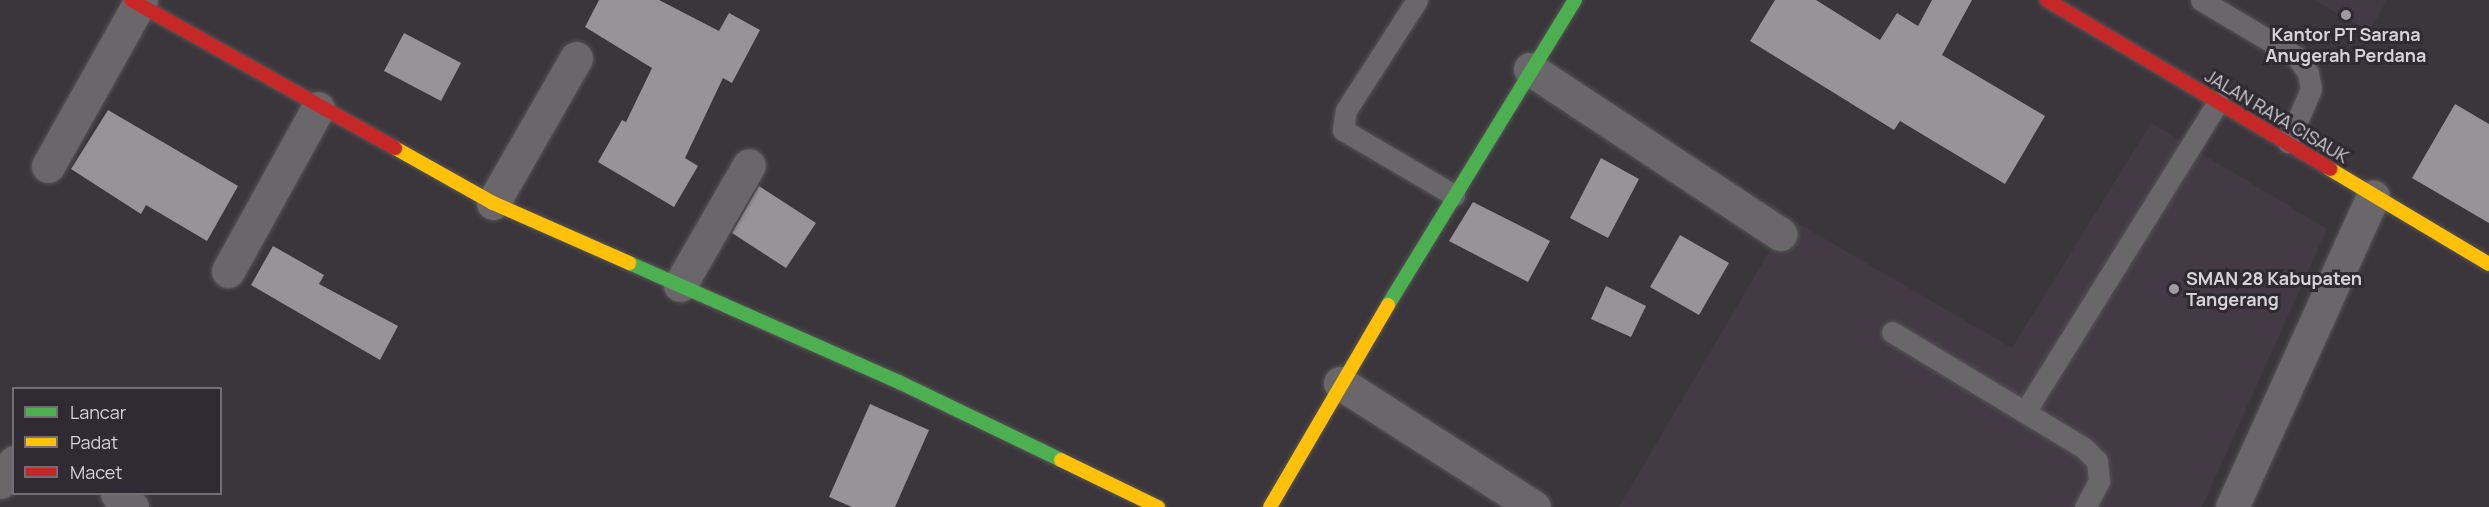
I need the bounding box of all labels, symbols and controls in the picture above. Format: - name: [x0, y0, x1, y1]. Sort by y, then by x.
- marker: Kantor PT Sarana Anugerah Perdana: [2339, 8, 2353, 22]
- place label: Kantor PT Sarana Anugerah Perdana: [2266, 24, 2426, 66]
- street label: JALAN RAYA CISAUK: [2201, 65, 2353, 167]
- place label: SMAN 28 Kabupaten Tangerang: [2186, 268, 2362, 310]
- marker: SMAN 28 Kabupaten Tangerang: [2167, 282, 2181, 296]
- legend: [12, 387, 222, 495]
- text: Lancar: [70, 400, 126, 424]
- text: Padat: [70, 430, 118, 454]
- text: Macet: [70, 460, 123, 484]

